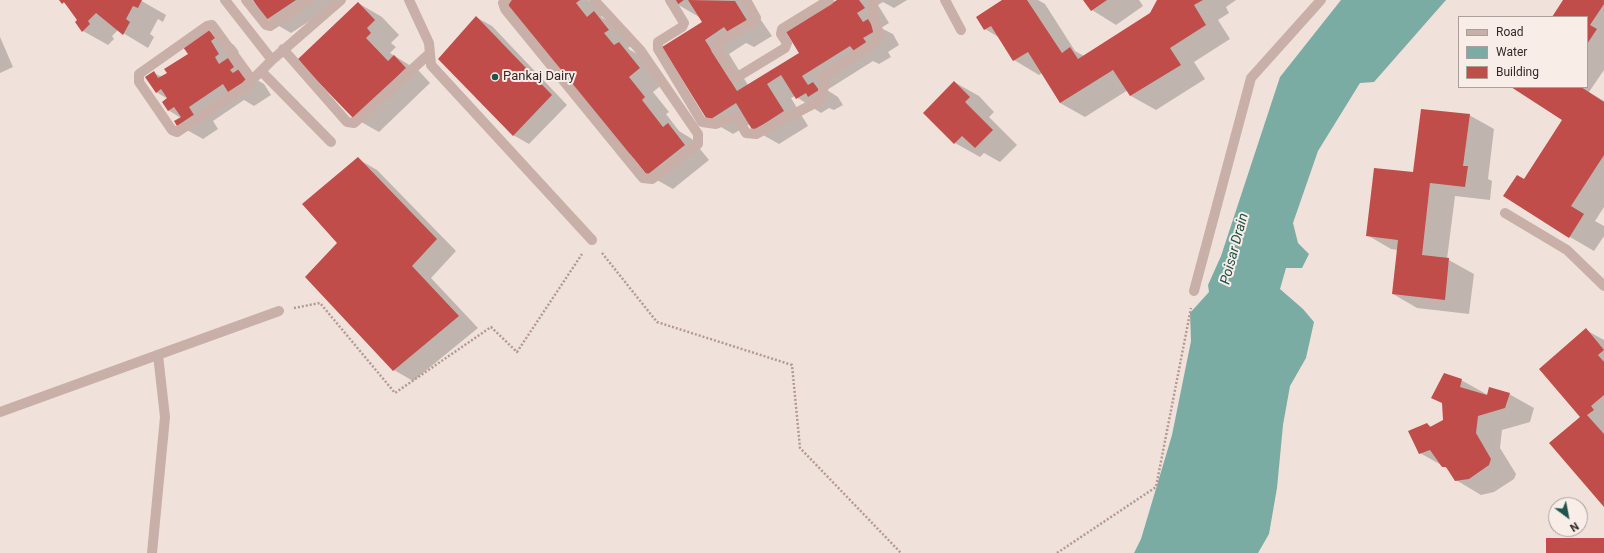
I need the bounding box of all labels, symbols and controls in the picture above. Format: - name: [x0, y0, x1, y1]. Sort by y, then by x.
- legend: [1458, 16, 1588, 88]
- text: Road: [1496, 25, 1524, 39]
- text: Water: [1496, 45, 1527, 59]
- text: Building: [1496, 65, 1539, 79]
- place label: Pankaj Dairy: [503, 69, 575, 85]
- marker: Pankaj Dairy: [490, 72, 500, 82]
- water label: Poisar Drain: [1217, 211, 1253, 287]
- north arrow: [1548, 497, 1588, 537]
- text: N: [1567, 519, 1581, 534]

